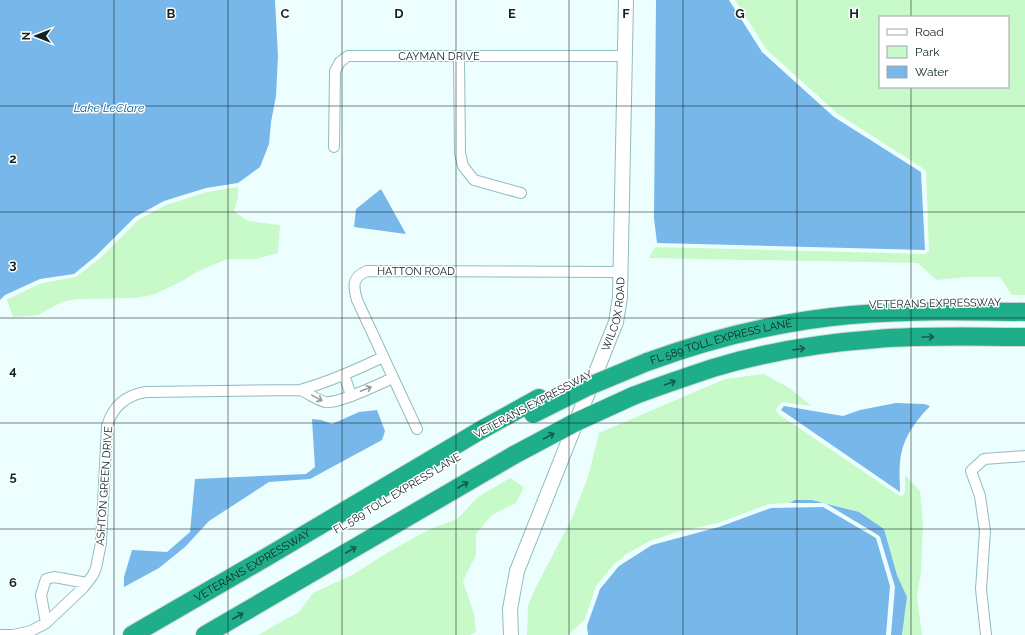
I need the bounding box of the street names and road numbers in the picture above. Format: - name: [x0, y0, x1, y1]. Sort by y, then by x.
- street label: CAYMAN DRIVE: [398, 50, 480, 63]
- street label: HATTON ROAD: [377, 265, 455, 278]
- street label: WILCOX ROAD: [599, 277, 627, 353]
- street label: VETERANS EXPRESSWAY: [869, 296, 1001, 311]
- street label: FL 589 TOLL EXPRESS LANE: [649, 317, 793, 367]
- street label: VETERANS EXPRESSWAY: [472, 368, 595, 441]
- street label: ASHTON GREEN DRIVE: [94, 426, 115, 546]
- street label: FL 589 TOLL EXPRESS LANE: [331, 450, 464, 537]
- street label: VETERANS EXPRESSWAY: [192, 527, 313, 605]

